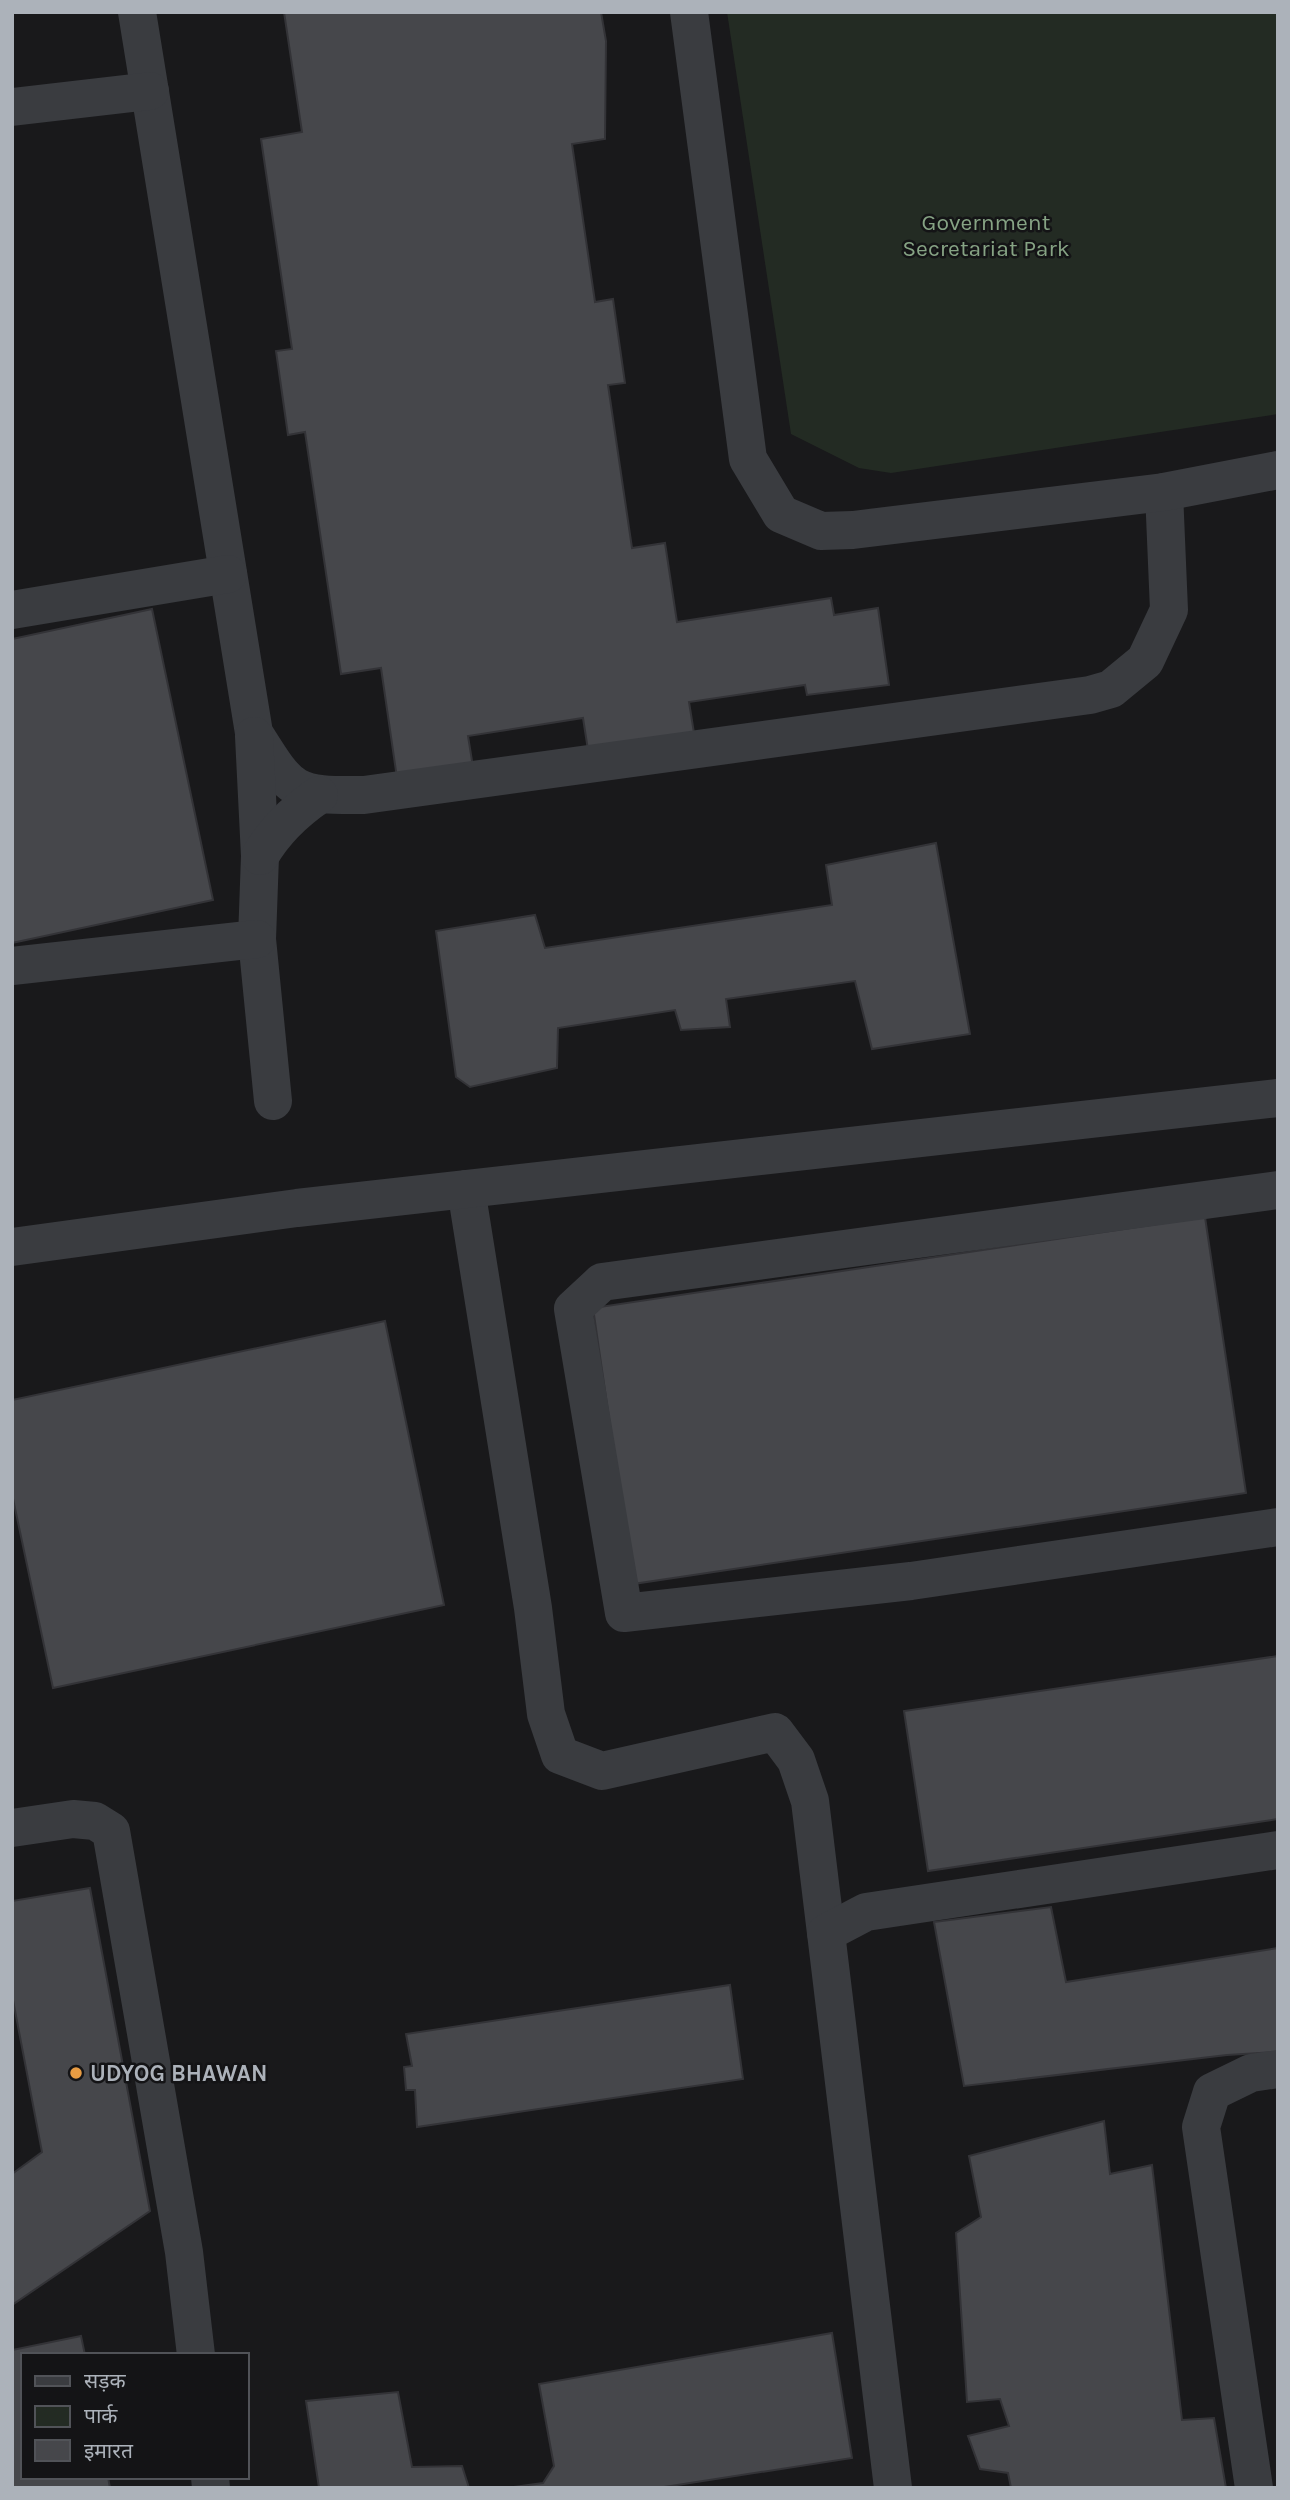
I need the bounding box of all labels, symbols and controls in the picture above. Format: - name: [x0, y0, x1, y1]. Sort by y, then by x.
- park label: Government Secretariat Park: [902, 209, 1070, 262]
- place label: UDYOG BHAWAN: [90, 2060, 267, 2087]
- marker: UDYOG BHAWAN: [68, 2065, 84, 2081]
- legend: [21, 2353, 248, 2479]
- text: सड़क: [84, 2369, 126, 2393]
- text: पार्क: [84, 2404, 118, 2428]
- text: इमारत: [84, 2439, 134, 2463]

